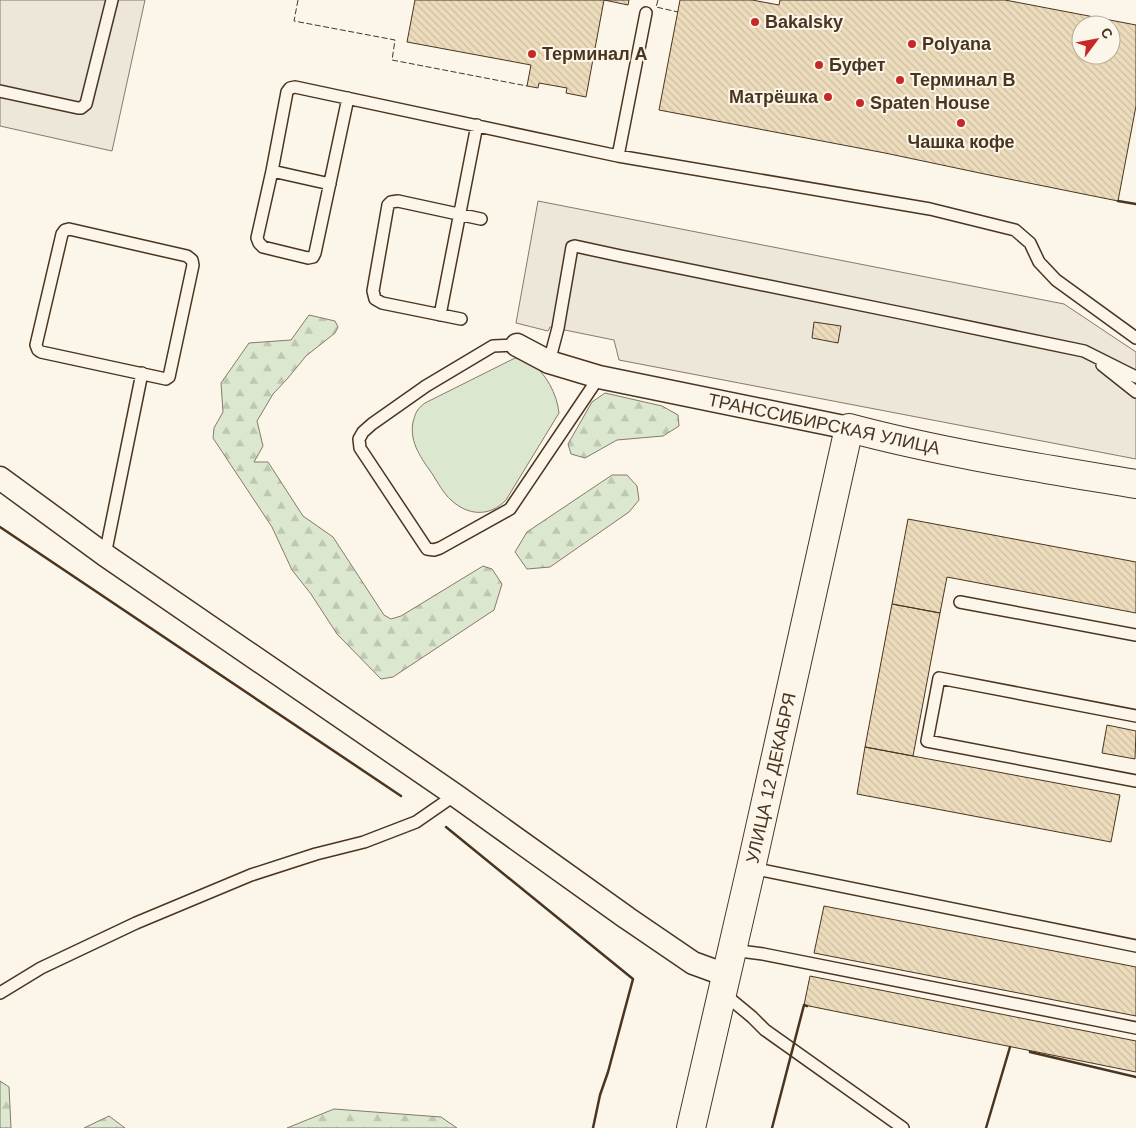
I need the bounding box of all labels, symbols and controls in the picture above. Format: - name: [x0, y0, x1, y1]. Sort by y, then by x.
- place label: Bakalsky: [765, 12, 843, 32]
- north arrow: [1071, 15, 1121, 65]
- marker: Bakalsky: [749, 16, 761, 28]
- text: С: [1098, 25, 1116, 42]
- place label: Polyana: [922, 34, 992, 54]
- marker: Polyana: [906, 38, 918, 50]
- place label: Терминал A: [542, 44, 648, 64]
- marker: Терминал A: [526, 48, 538, 60]
- place label: Буфет: [829, 55, 886, 75]
- marker: Буфет: [813, 59, 825, 71]
- place label: Терминал B: [910, 70, 1016, 90]
- marker: Терминал B: [894, 74, 906, 86]
- place label: Матрëшка: [729, 87, 819, 107]
- marker: Матрëшка: [822, 91, 834, 103]
- place label: Spaten House: [870, 93, 990, 113]
- marker: Spaten House: [854, 97, 866, 109]
- marker: Чашка кофе: [955, 117, 967, 129]
- place label: Чашка кофе: [908, 132, 1014, 152]
- street label: ТРАНССИБИРСКАЯ УЛИЦА: [706, 390, 942, 458]
- street label: УЛИЦА 12 ДЕКАБРЯ: [742, 691, 800, 865]

